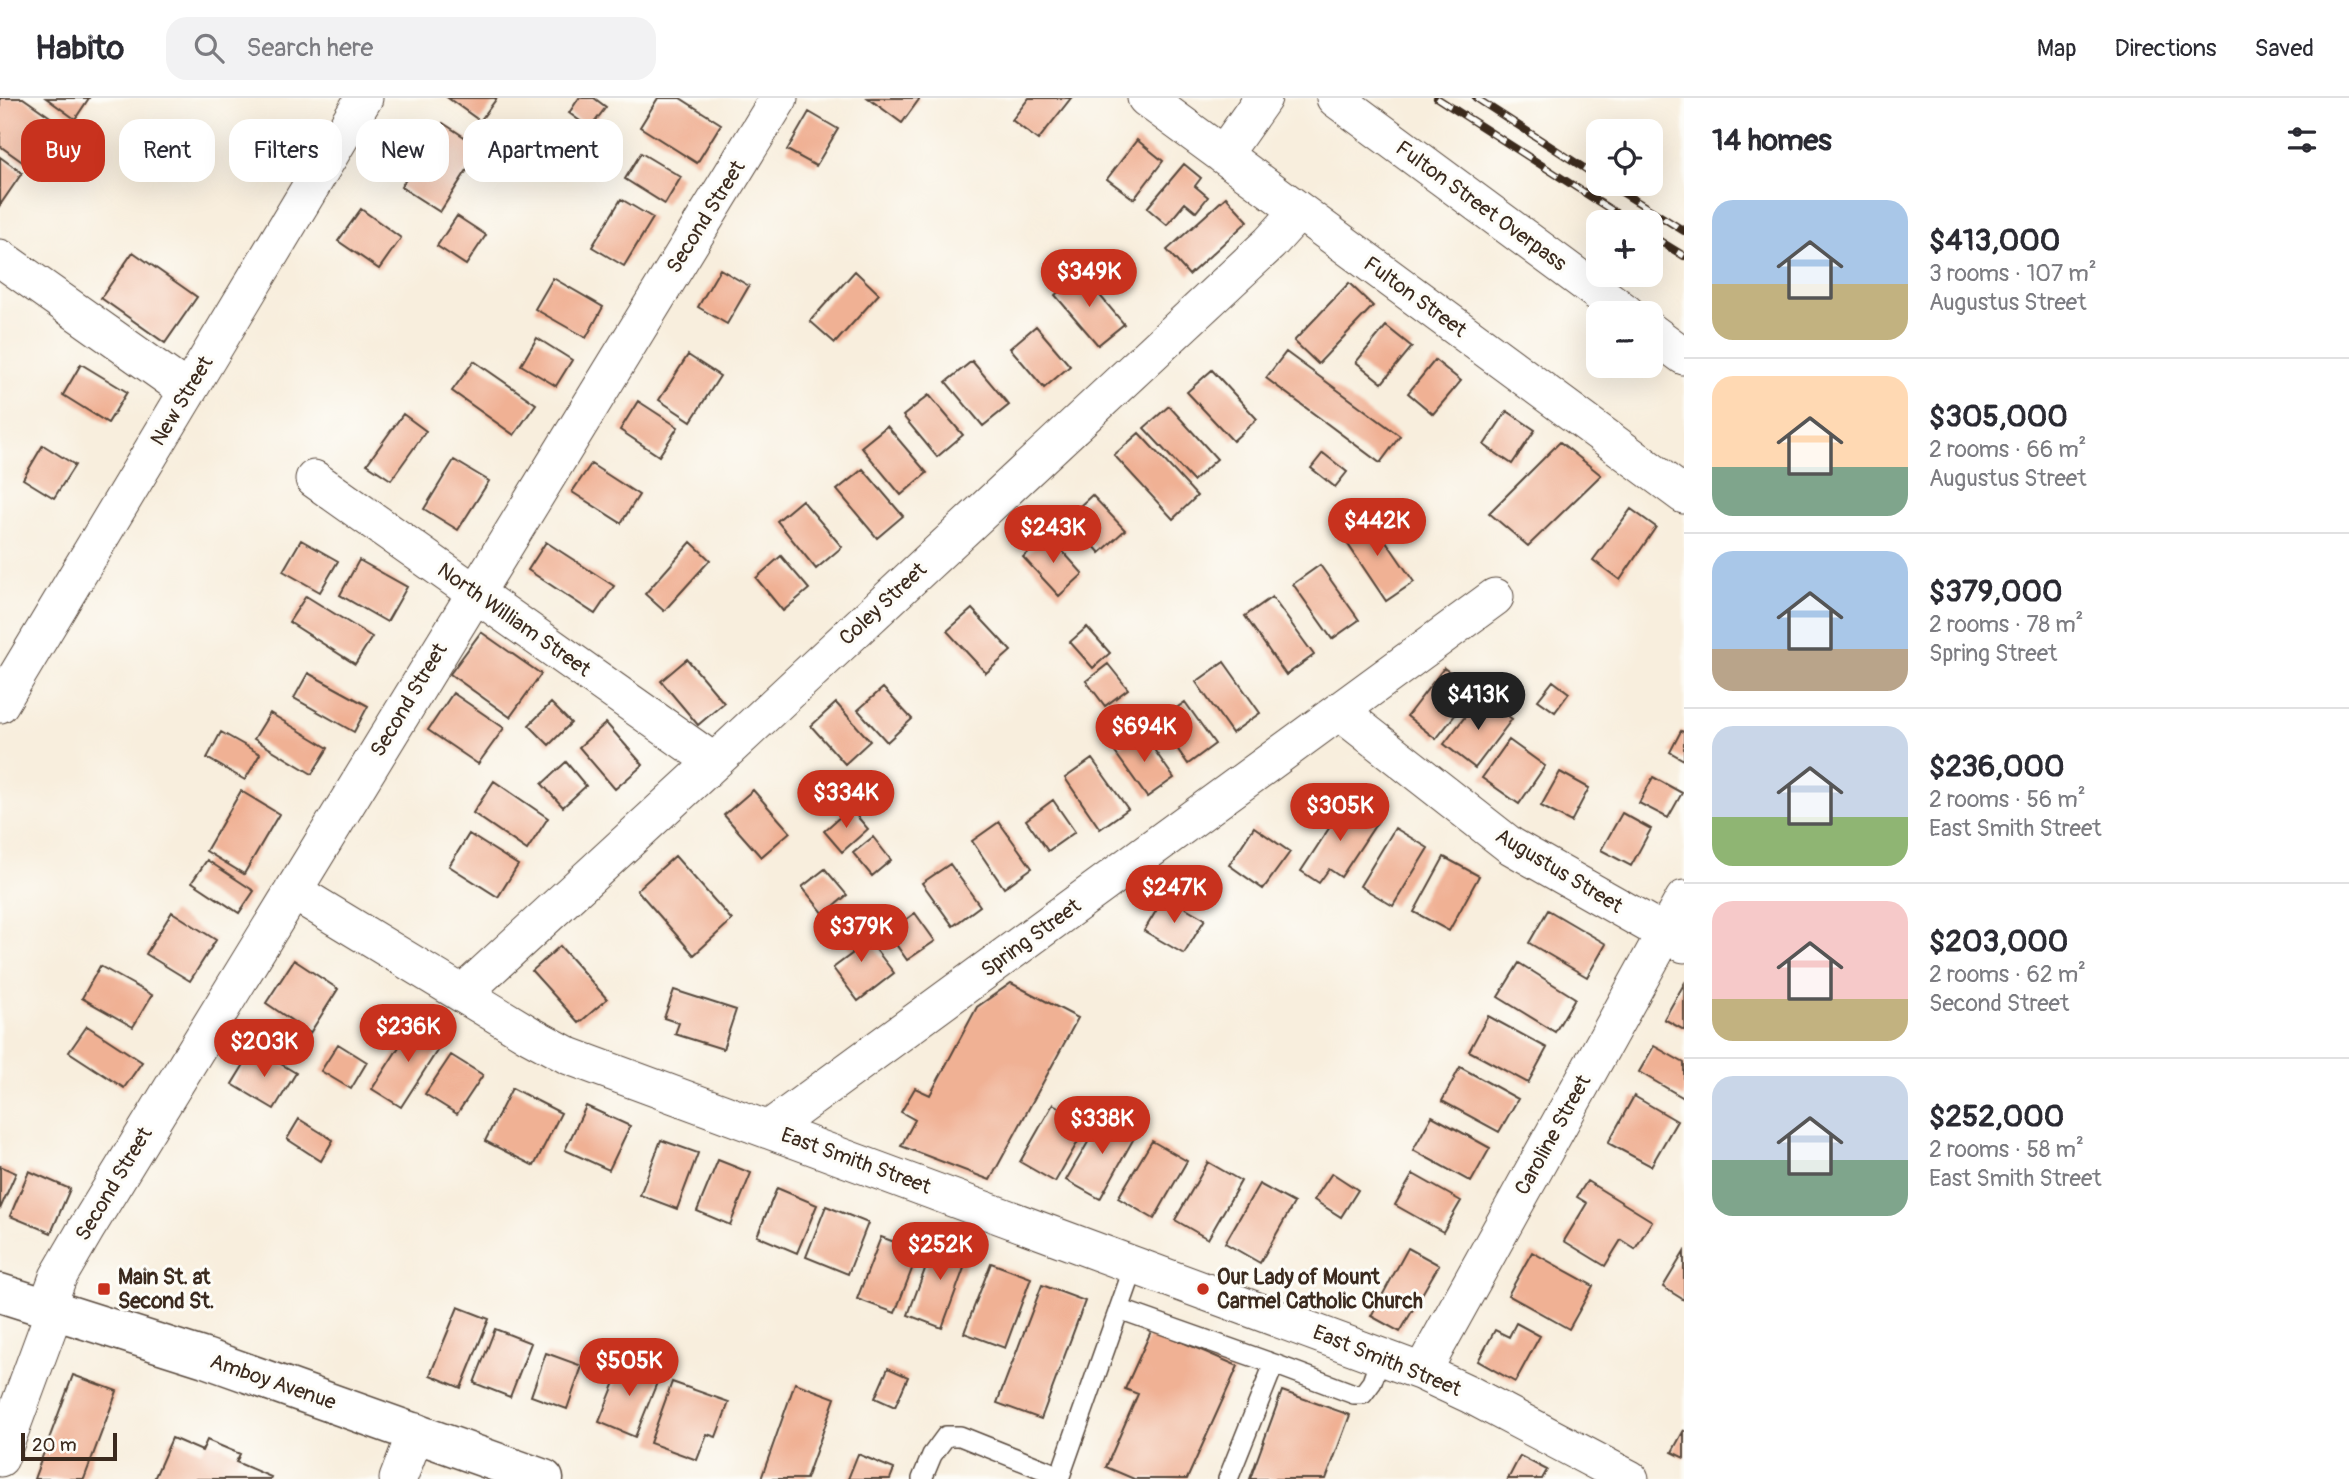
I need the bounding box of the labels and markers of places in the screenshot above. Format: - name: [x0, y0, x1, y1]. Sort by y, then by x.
- pin: $349K: [1040, 250, 1138, 309]
- pin: $442K: [1328, 498, 1426, 558]
- pin: $243K: [1004, 505, 1102, 565]
- pin: $413K: [1429, 672, 1527, 732]
- pin: $694K: [1095, 704, 1193, 764]
- pin: $334K: [797, 770, 895, 830]
- pin: $305K: [1291, 784, 1389, 843]
- pin: $247K: [1125, 866, 1223, 925]
- pin: $379K: [812, 904, 910, 964]
- pin: $236K: [359, 1004, 457, 1064]
- pin: $203K: [215, 1020, 313, 1079]
- pin: $338K: [1053, 1096, 1151, 1156]
- pin: $252K: [891, 1222, 989, 1282]
- place label: Main St. at Second St.: [118, 1264, 214, 1315]
- place label: Our Lady of Mount Carmel Catholic Church: [1217, 1264, 1423, 1315]
- marker: Main St. at Second St.: [96, 1281, 112, 1297]
- marker: Our Lady of Mount Carmel Catholic Church: [1195, 1281, 1211, 1297]
- pin: $505K: [580, 1338, 678, 1398]

